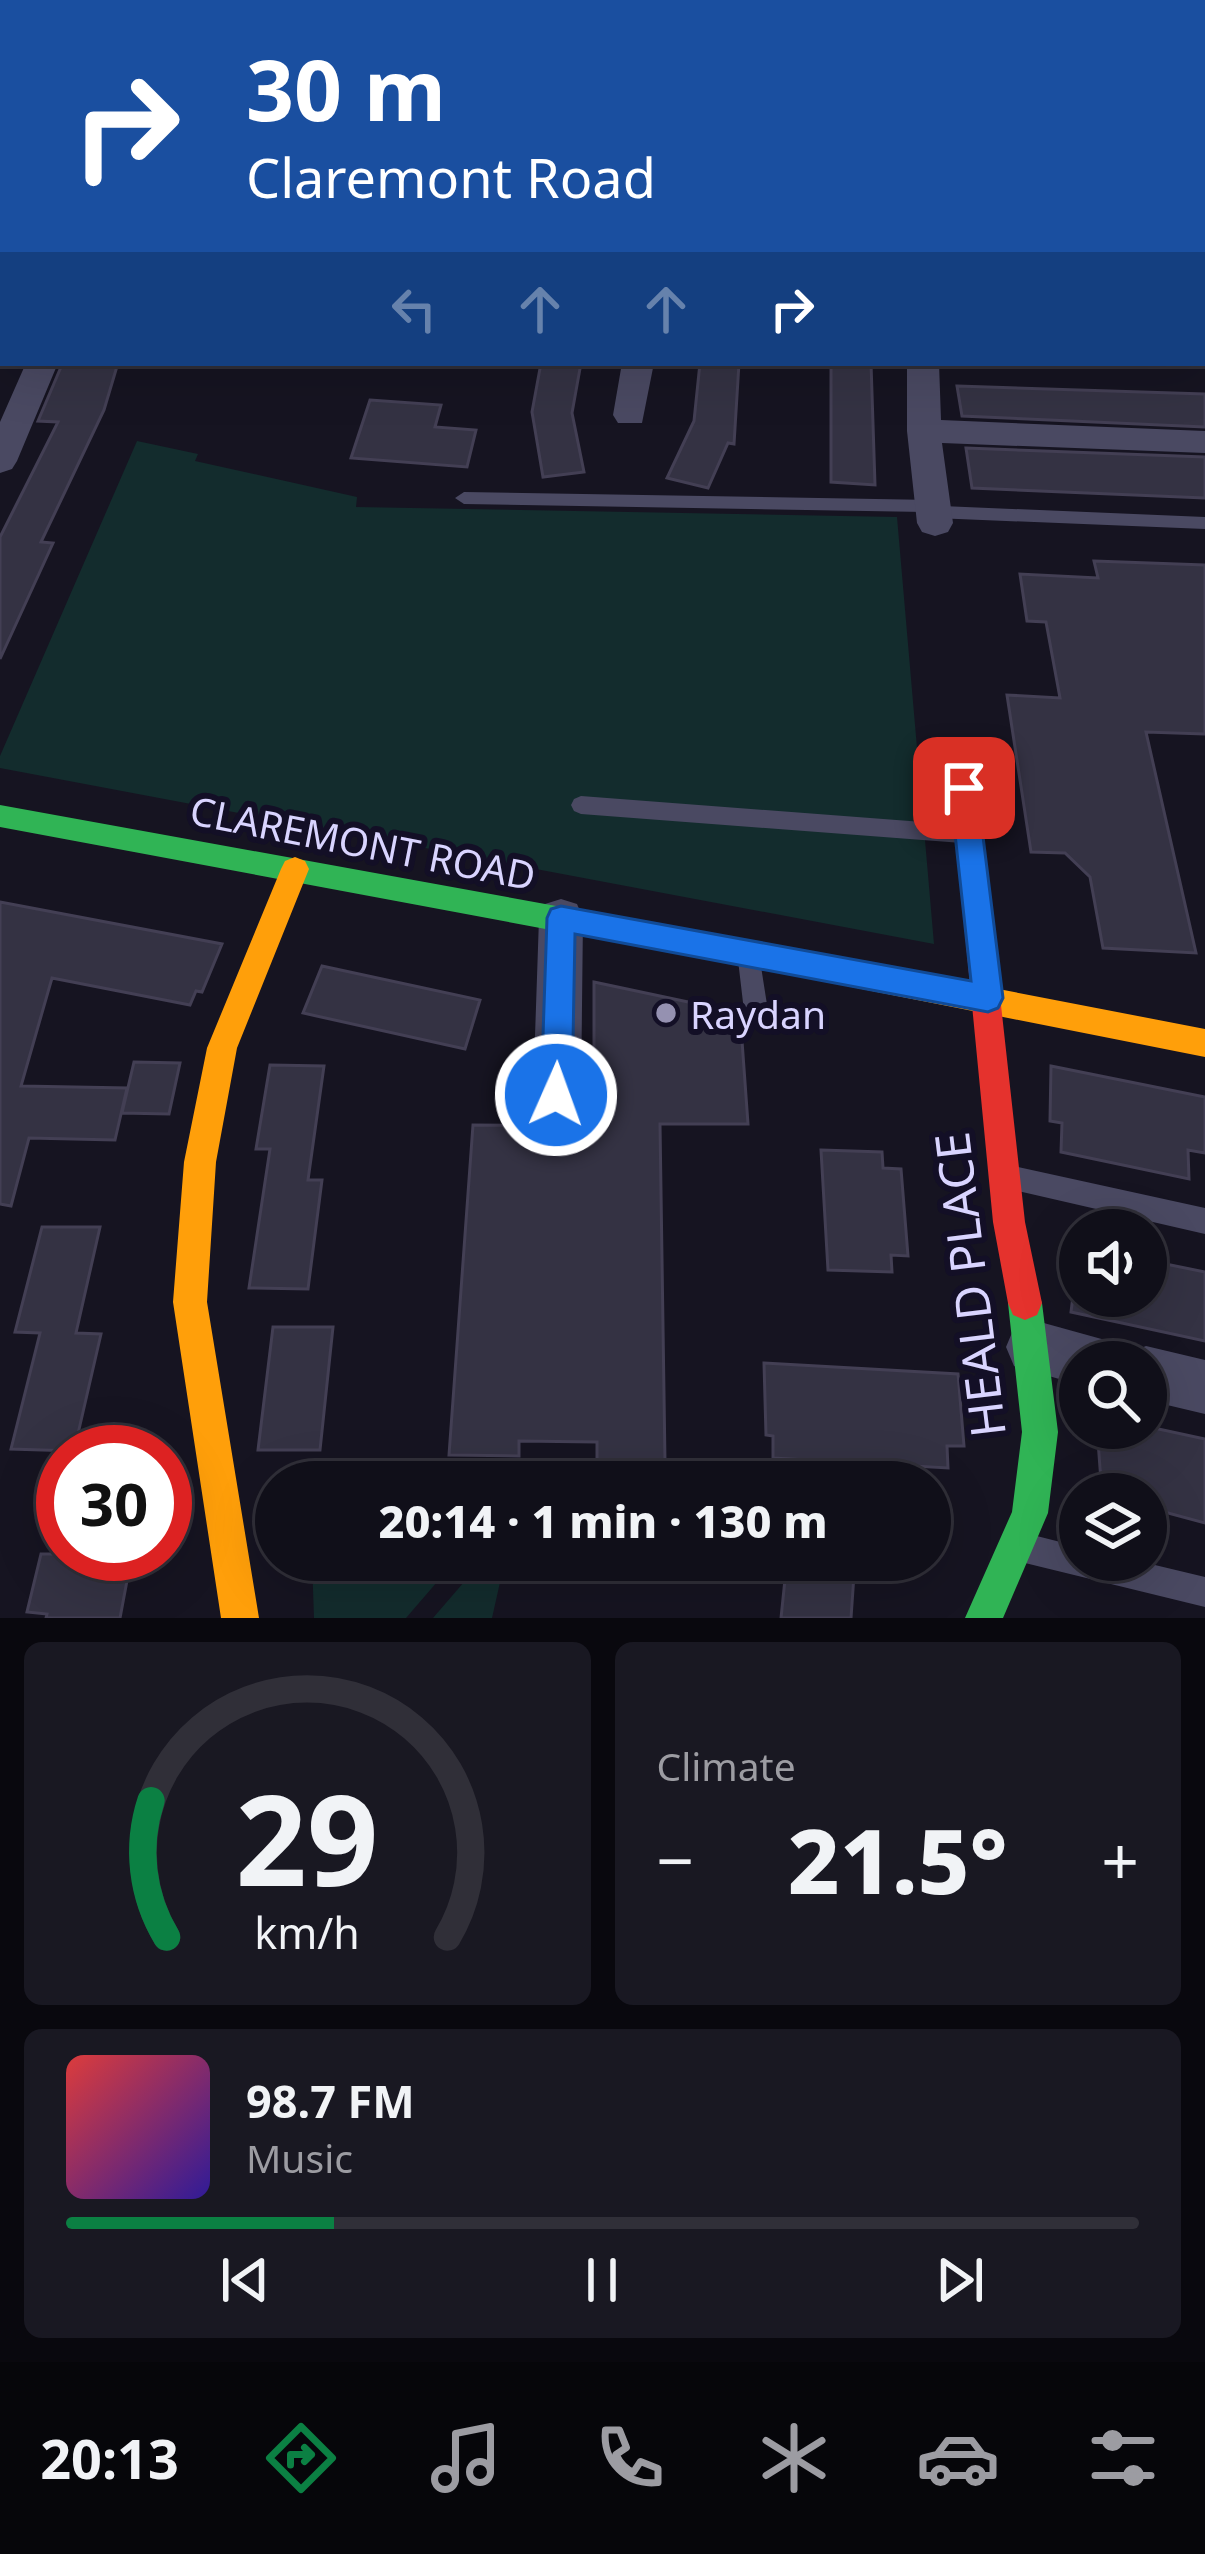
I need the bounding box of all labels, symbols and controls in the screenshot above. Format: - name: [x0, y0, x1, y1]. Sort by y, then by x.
- text: 30 m: [246, 31, 446, 146]
- icon: right: [48, 48, 204, 204]
- text: Claremont Road: [246, 140, 656, 214]
- icon: left: [381, 276, 447, 342]
- icon: ahead: [507, 276, 573, 342]
- icon: ahead: [633, 276, 699, 342]
- icon: right: [759, 276, 825, 342]
- pin: [913, 737, 1015, 839]
- icon: arrive: [931, 755, 997, 821]
- street label: CLAREMONT ROAD: [186, 783, 540, 901]
- place label: Raydan: [690, 987, 826, 1040]
- marker: Raydan: [653, 1000, 679, 1026]
- position arrow: [493, 1032, 619, 1158]
- street label: HEALD PLACE: [918, 1129, 1020, 1441]
- map controls: [1059, 1209, 1167, 1581]
- button: sound: [1059, 1209, 1167, 1317]
- button: search: [1059, 1341, 1167, 1449]
- speed limit sign: 30: [36, 1425, 192, 1581]
- button: layers: [1059, 1473, 1167, 1581]
- text: 20:14 · 1 min · 130 m: [378, 1490, 828, 1551]
- text: Climate: [657, 1739, 796, 1792]
- text: 29: [236, 1753, 379, 1923]
- text: 21.5°: [788, 1798, 1008, 1920]
- text: −: [657, 1814, 694, 1904]
- text: +: [1101, 1814, 1139, 1904]
- text: km/h: [255, 1902, 360, 1961]
- text: 98.7 FM: [246, 2070, 415, 2131]
- text: Music: [246, 2131, 353, 2184]
- icon: previous: [212, 2247, 278, 2313]
- icon: pause: [569, 2247, 635, 2313]
- icon: next: [927, 2247, 993, 2313]
- icon: directions: [259, 2416, 343, 2500]
- icon: music: [424, 2416, 508, 2500]
- icon: phone: [588, 2416, 672, 2500]
- icon: climate: [752, 2416, 836, 2500]
- icon: car: [916, 2416, 1000, 2500]
- icon: filters: [1081, 2416, 1165, 2500]
- text: 20:13: [40, 2421, 179, 2495]

